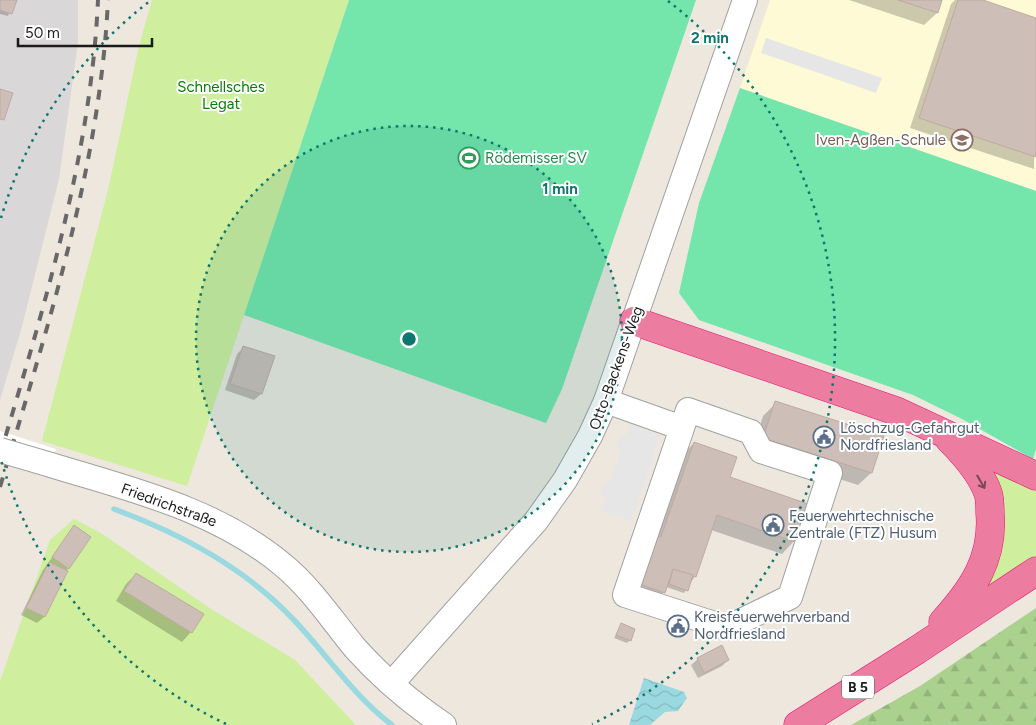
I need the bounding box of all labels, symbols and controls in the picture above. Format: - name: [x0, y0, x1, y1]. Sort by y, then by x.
- scale bar: [18, 15, 151, 47]
- text: 50 m: [25, 24, 60, 42]
- text: 2 min: [691, 29, 729, 47]
- park label: Schnellsches Legat: [177, 78, 265, 113]
- school or university icon: Iven-Agßen-Schule: [950, 128, 974, 152]
- place label: Iven-Agßen-Schule: [816, 131, 946, 149]
- sports icon: Rödemisser SV: [457, 146, 481, 170]
- place label: Rödemisser SV: [485, 149, 587, 167]
- text: 1 min: [542, 180, 578, 198]
- street label: Otto-Backens-Weg: [585, 304, 647, 432]
- centre of rings: [400, 330, 418, 348]
- place label: Löschzug-Gefahrgut Nordfriesland: [840, 419, 980, 454]
- public building icon: Löschzug-Gefahrgut Nordfriesland: [812, 425, 836, 449]
- one-way arrow: [977, 474, 987, 488]
- street label: Friedrichstraße: [119, 479, 219, 531]
- place label: Feuerwehrtechnische Zentrale (FTZ) Husum: [789, 507, 937, 542]
- public building icon: Feuerwehrtechnische Zentrale (FTZ) Husum: [761, 513, 785, 537]
- place label: Kreisfeuerwehrverband Nordfriesland: [694, 608, 850, 643]
- public building icon: Kreisfeuerwehrverband Nordfriesland: [666, 614, 690, 638]
- road number: B 5: [842, 676, 874, 699]

